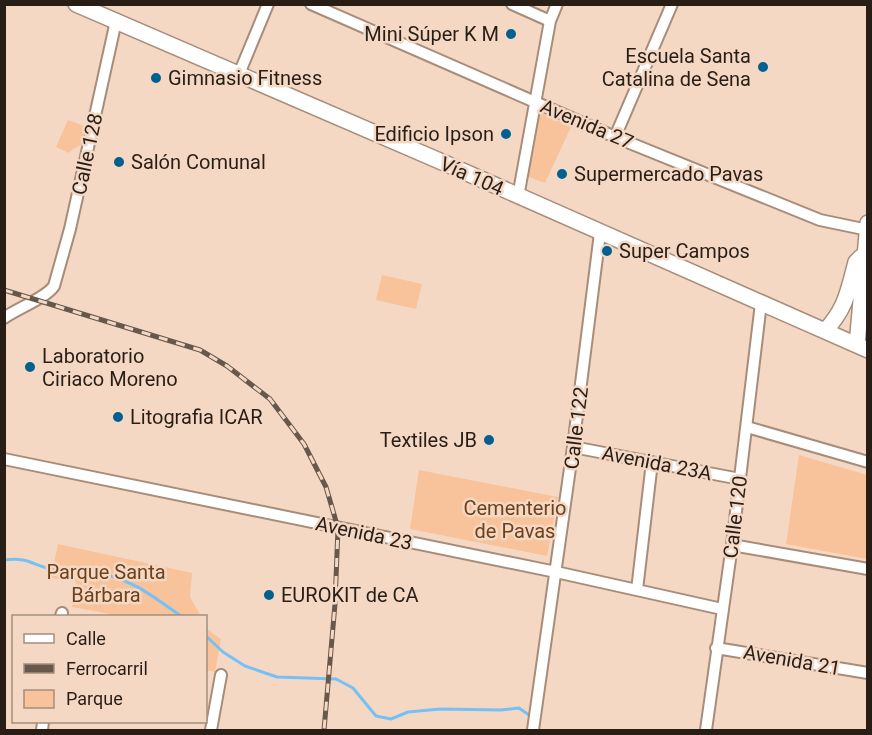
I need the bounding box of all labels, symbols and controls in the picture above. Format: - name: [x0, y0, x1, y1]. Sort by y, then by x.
- place label: Mini Súper K M: [364, 22, 499, 46]
- marker: Mini Súper K M: [504, 27, 518, 41]
- place label: Escuela Santa Catalina de Sena: [602, 44, 751, 91]
- marker: Escuela Santa Catalina de Sena: [756, 60, 770, 74]
- place label: Gimnasio Fitness: [168, 66, 322, 90]
- marker: Gimnasio Fitness: [149, 71, 163, 85]
- street label: Avenida 27: [537, 94, 637, 154]
- street label: Calle 128: [67, 111, 107, 197]
- place label: Edificio Ipson: [374, 122, 494, 146]
- marker: Edificio Ipson: [499, 127, 513, 141]
- place label: Salón Comunal: [131, 150, 266, 174]
- street label: Vía 104: [436, 151, 508, 201]
- marker: Salón Comunal: [112, 155, 126, 169]
- place label: Supermercado Pavas: [574, 162, 763, 186]
- marker: Supermercado Pavas: [555, 167, 569, 181]
- place label: Super Campos: [619, 239, 750, 263]
- marker: Super Campos: [600, 244, 614, 258]
- place label: Laboratorio Ciriaco Moreno: [42, 344, 178, 391]
- marker: Laboratorio Ciriaco Moreno: [23, 360, 37, 374]
- street label: Calle 122: [559, 385, 593, 471]
- place label: Litografia ICAR: [130, 405, 263, 429]
- marker: Litografia ICAR: [111, 410, 125, 424]
- place label: Textiles JB: [380, 428, 477, 452]
- marker: Textiles JB: [482, 433, 496, 447]
- street label: Avenida 23A: [600, 441, 714, 485]
- street label: Calle 120: [718, 474, 752, 560]
- park label: Cementerio de Pavas: [463, 496, 567, 543]
- street label: Avenida 23: [313, 511, 415, 555]
- park label: Parque Santa Bárbara: [46, 560, 166, 607]
- place label: EUROKIT de CA: [281, 583, 419, 607]
- marker: EUROKIT de CA: [262, 588, 276, 602]
- legend: [12, 615, 207, 723]
- text: Calle: [66, 628, 106, 649]
- street label: Avenida 21: [742, 640, 842, 680]
- text: Ferrocarril: [66, 658, 148, 679]
- text: Parque: [66, 688, 123, 709]

